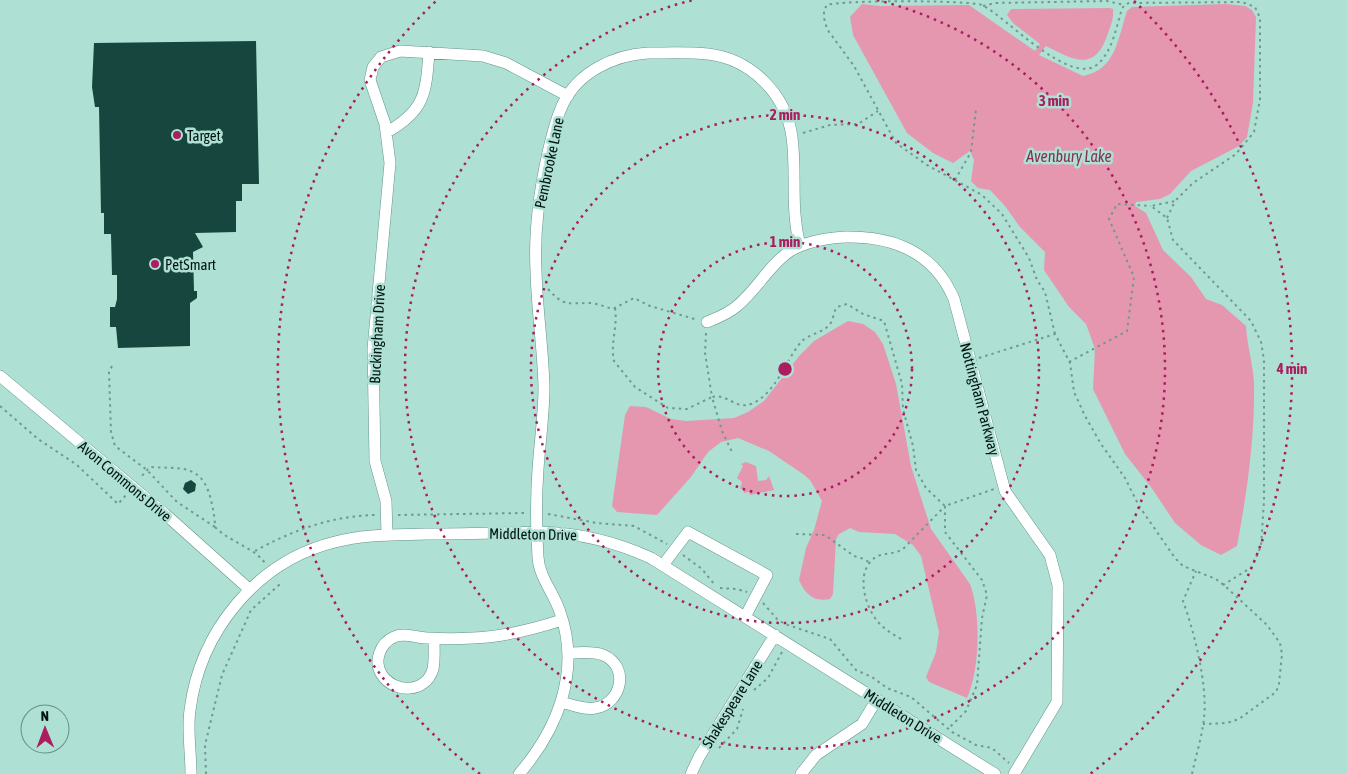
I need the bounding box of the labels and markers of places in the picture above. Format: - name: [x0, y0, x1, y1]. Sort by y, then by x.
- place label: Target: [187, 127, 221, 144]
- marker: Target: [171, 129, 183, 141]
- place label: PetSmart: [165, 256, 216, 273]
- marker: PetSmart: [149, 258, 161, 270]
- centre of rings: [776, 360, 794, 378]

